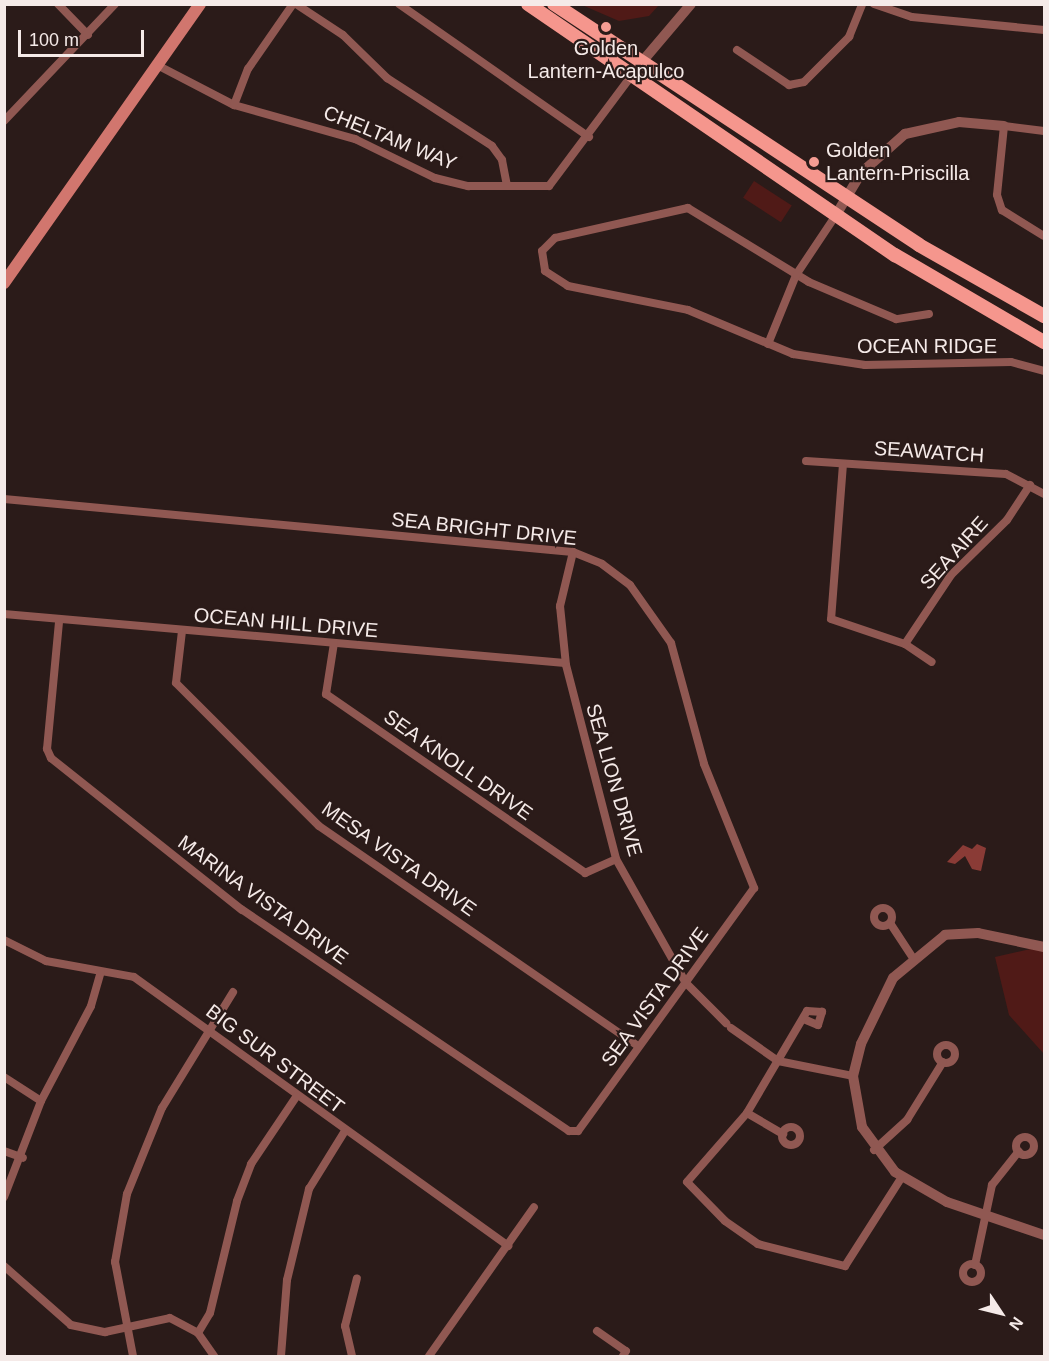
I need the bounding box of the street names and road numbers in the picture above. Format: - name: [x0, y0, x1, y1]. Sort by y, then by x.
- street label: CHELTAM WAY: [320, 100, 460, 176]
- street label: OCEAN RIDGE: [857, 334, 997, 358]
- street label: SEAWATCH: [873, 436, 985, 468]
- street label: SEA BRIGHT DRIVE: [389, 507, 579, 551]
- street label: SEA AIRE: [914, 511, 994, 595]
- street label: OCEAN HILL DRIVE: [193, 603, 379, 643]
- street label: SEA LION DRIVE: [581, 700, 647, 860]
- street label: SEA KNOLL DRIVE: [378, 704, 538, 826]
- street label: MESA VISTA DRIVE: [316, 796, 482, 922]
- street label: MARINA VISTA DRIVE: [172, 830, 354, 970]
- street label: SEA VISTA DRIVE: [596, 922, 714, 1072]
- street label: BIG SUR STREET: [201, 999, 349, 1119]

